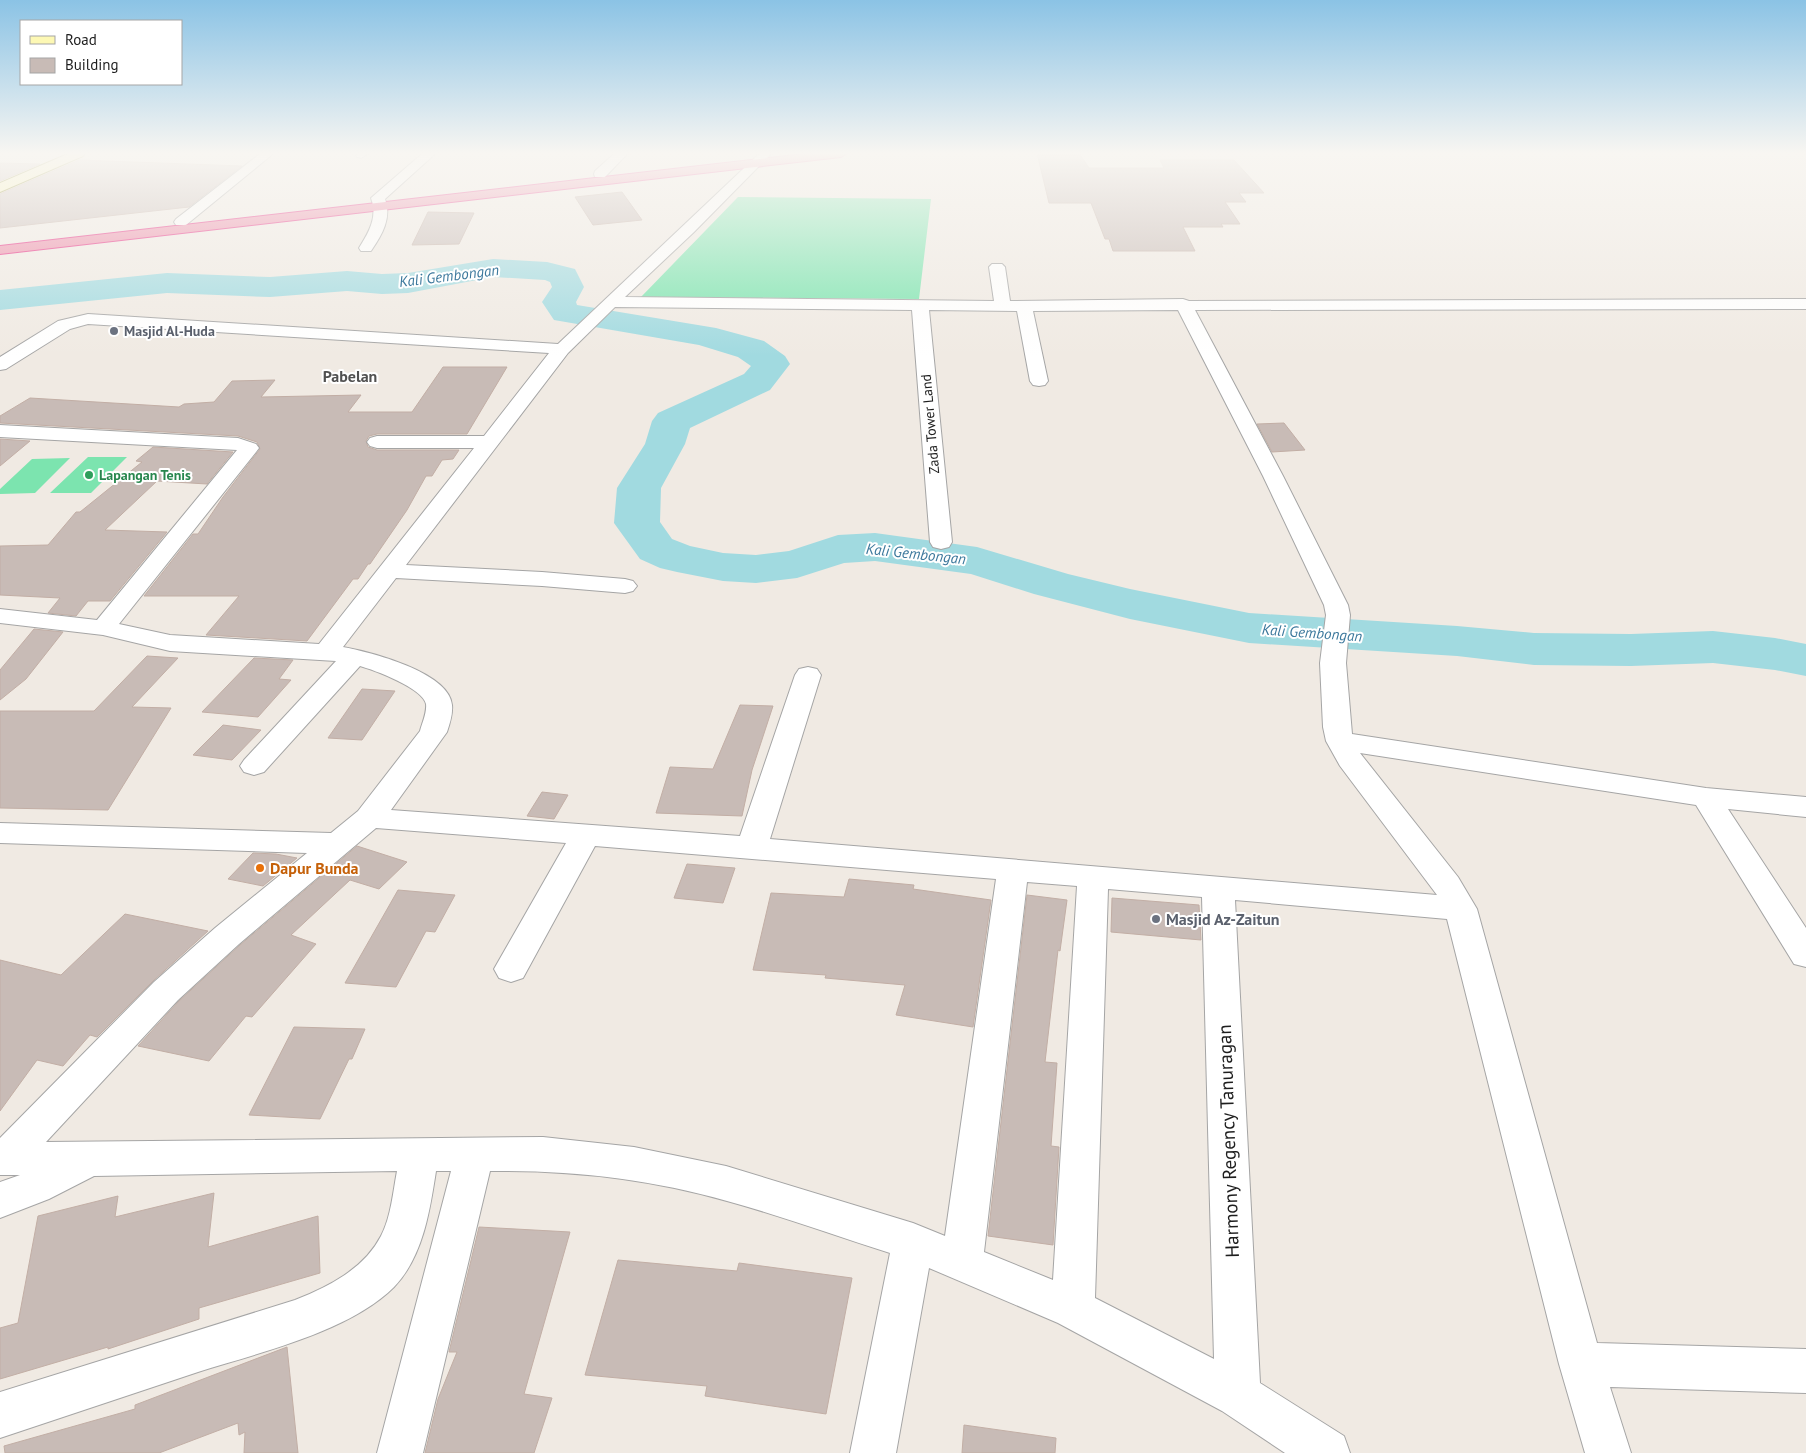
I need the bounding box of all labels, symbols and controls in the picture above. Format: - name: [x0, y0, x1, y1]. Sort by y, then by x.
- legend: [20, 20, 182, 85]
- text: Road: [65, 30, 97, 49]
- text: Building: [65, 55, 119, 74]
- water label: Kali Gembongan: [398, 260, 500, 291]
- place label: Masjid Al-Huda: [124, 322, 215, 340]
- marker: Masjid Al-Huda: [108, 325, 120, 337]
- district label: Pabelan: [323, 366, 377, 386]
- street label: Zada Tower Land: [917, 373, 943, 475]
- place label: Lapangan Tenis: [99, 466, 191, 484]
- marker: Lapangan Tenis: [83, 469, 95, 481]
- water label: Kali Gembongan: [865, 539, 967, 568]
- water label: Kali Gembongan: [1261, 620, 1363, 645]
- place label: Dapur Bunda: [270, 858, 359, 878]
- marker: Dapur Bunda: [254, 862, 266, 874]
- place label: Masjid Az-Zaitun: [1166, 909, 1280, 929]
- marker: Masjid Az-Zaitun: [1150, 913, 1162, 925]
- street label: Harmony Regency Tanuragan: [1212, 1024, 1244, 1258]

